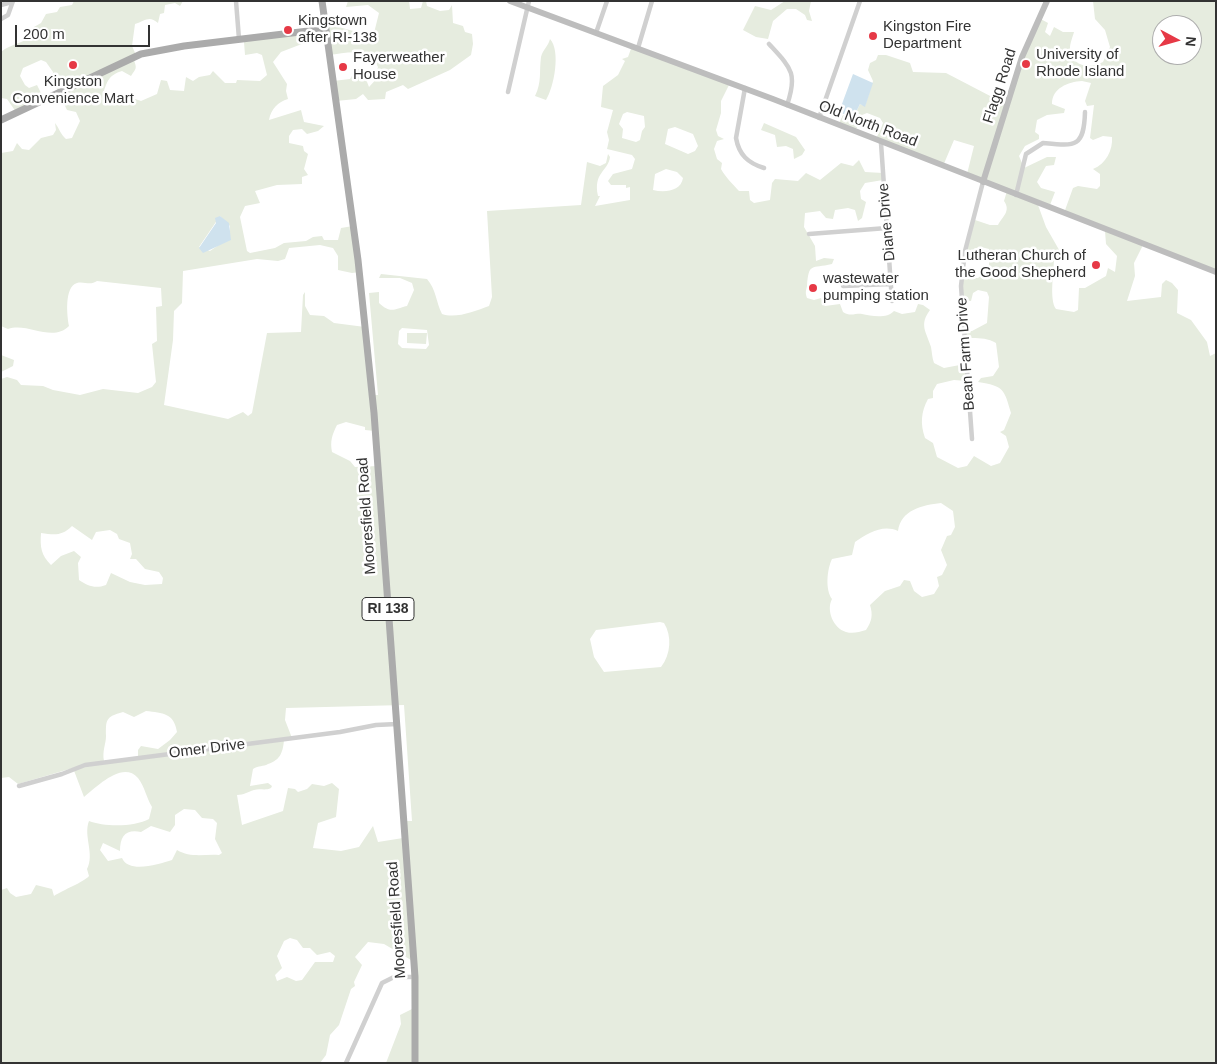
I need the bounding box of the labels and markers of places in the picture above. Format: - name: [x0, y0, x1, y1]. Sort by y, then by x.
- place label: Kingstown after RI-138: [298, 12, 377, 47]
- place label: Kingston Fire Department: [883, 18, 971, 53]
- marker: Kingstown after RI-138: [282, 24, 294, 36]
- marker: Kingston Fire Department: [867, 30, 879, 42]
- place label: University of Rhode Island: [1036, 46, 1124, 81]
- place label: Fayerweather House: [353, 49, 445, 84]
- marker: University of Rhode Island: [1020, 58, 1032, 70]
- marker: Kingston Convenience Mart: [67, 59, 79, 71]
- marker: Fayerweather House: [337, 61, 349, 73]
- place label: Kingston Convenience Mart: [12, 73, 134, 108]
- place label: Lutheran Church of the Good Shepherd: [955, 247, 1086, 282]
- marker: Lutheran Church of the Good Shepherd: [1090, 259, 1102, 271]
- place label: wastewater pumping station: [823, 270, 929, 305]
- marker: wastewater pumping station: [807, 282, 819, 294]

